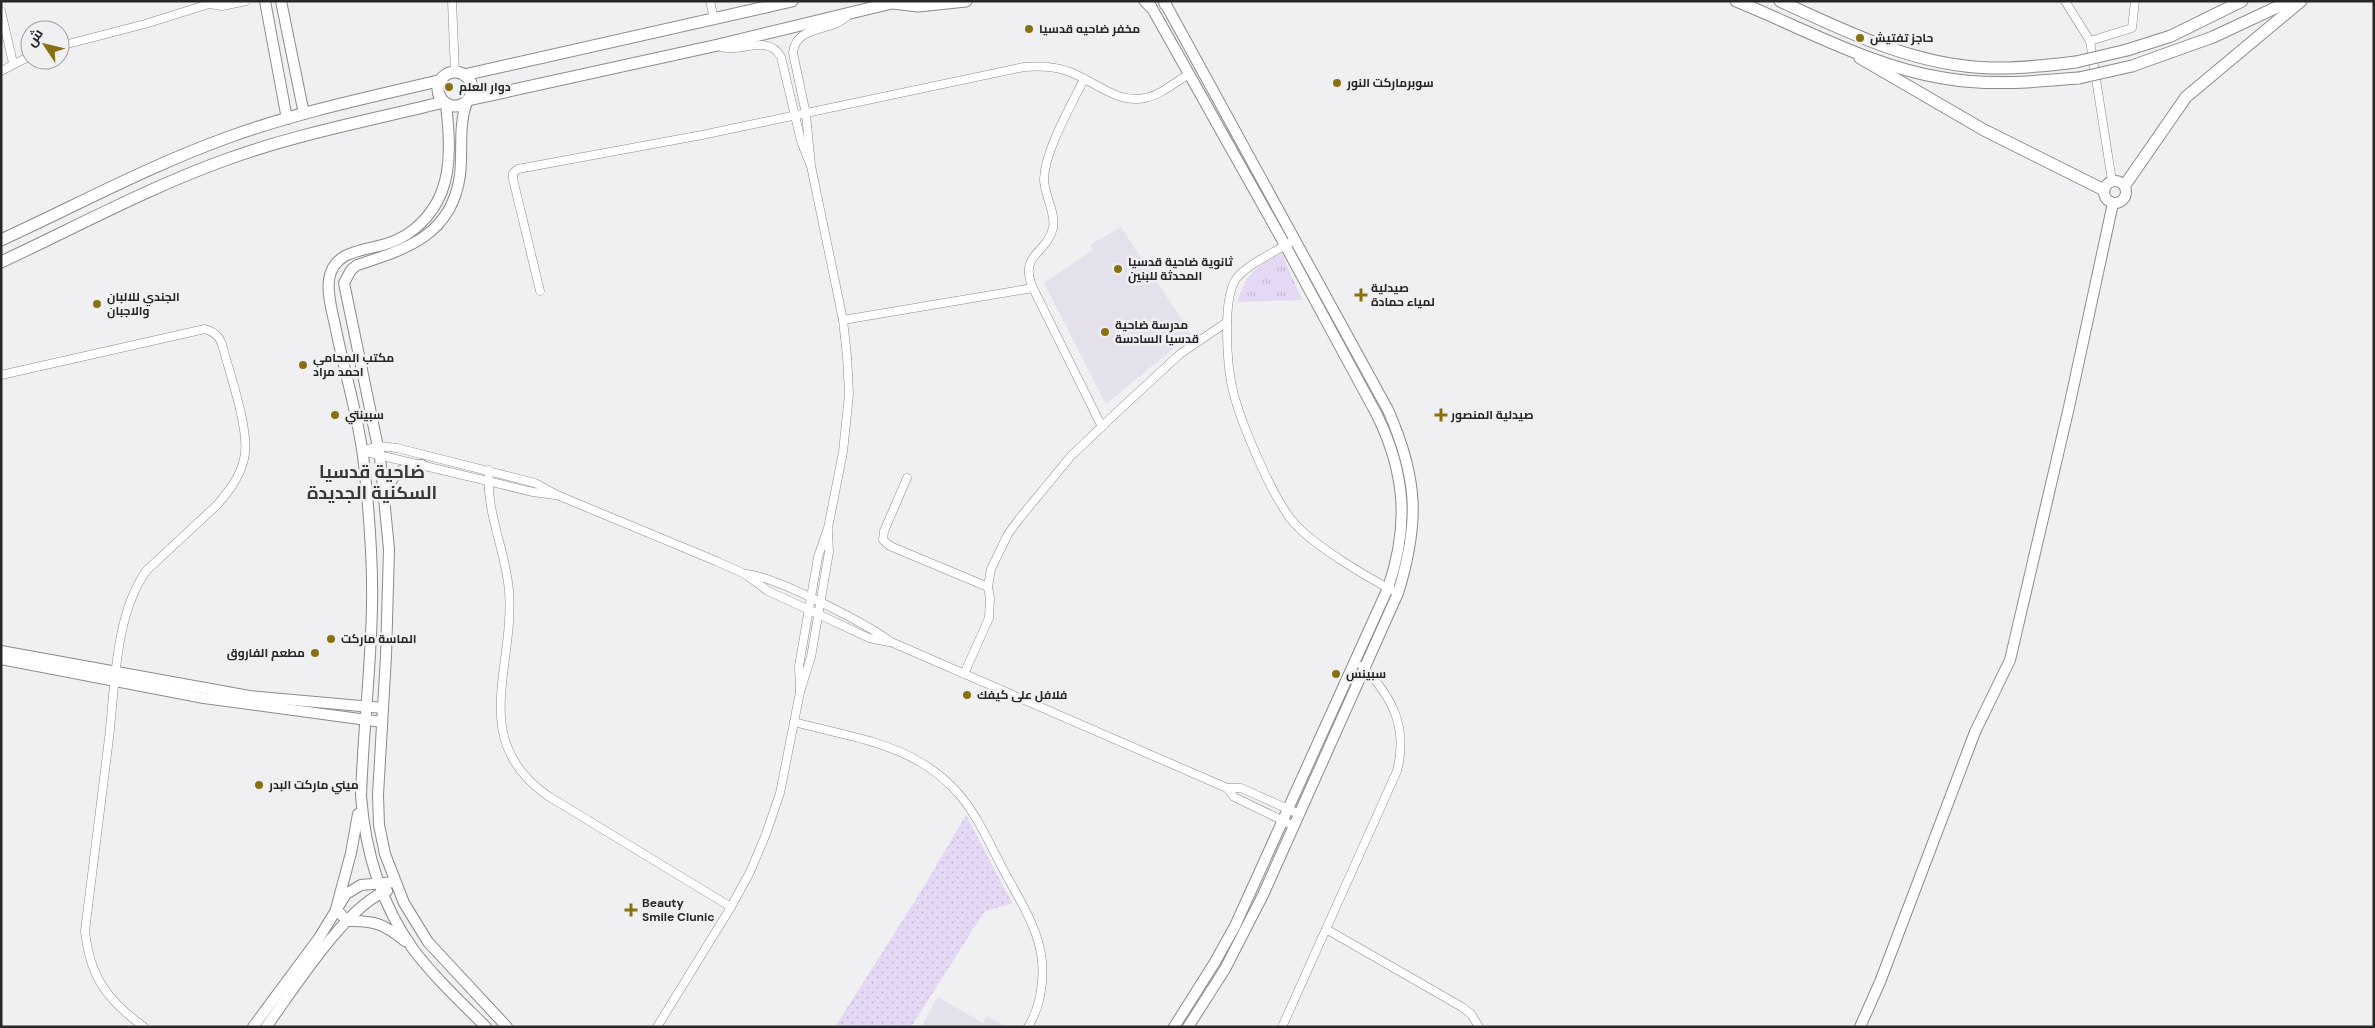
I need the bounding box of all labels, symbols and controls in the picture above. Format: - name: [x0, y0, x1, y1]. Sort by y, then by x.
- north arrow: [20, 20, 70, 70]
- place label: مخفر ضاحيه قدسيا: [1039, 21, 1140, 37]
- marker: مخفر ضاحيه قدسيا: [1023, 23, 1035, 35]
- text: ش: [22, 25, 47, 50]
- place label: حاجز تفتيش: [1870, 30, 1933, 46]
- marker: حاجز تفتيش: [1854, 32, 1866, 44]
- place label: سوبرماركت النور: [1346, 75, 1434, 91]
- marker: سوبرماركت النور: [1331, 77, 1343, 89]
- place label: دوار العلم: [459, 79, 511, 95]
- marker: دوار العلم: [443, 81, 455, 93]
- place label: ثانوية ضاحية قدسيا المحدثة للبنين: [1128, 254, 1233, 284]
- marker: ثانوية ضاحية قدسيا المحدثة للبنين: [1112, 263, 1124, 275]
- place label: صيدلية لمياء حمادة: [1371, 280, 1435, 310]
- place label: الجندي للالبان والاجبان: [107, 289, 180, 319]
- marker: صيدلية لمياء حمادة: [1355, 289, 1367, 301]
- marker: الجندي للالبان والاجبان: [91, 298, 103, 310]
- place label: مدرسة ضاحية قدسيا السادسة: [1115, 317, 1199, 347]
- marker: مدرسة ضاحية قدسيا السادسة: [1099, 326, 1111, 338]
- place label: مكتب المحامي احمد مراد: [313, 350, 394, 380]
- marker: مكتب المحامي احمد مراد: [297, 359, 309, 371]
- place label: سبينتي: [345, 407, 384, 425]
- place label: صيدلية المنصور: [1450, 407, 1534, 423]
- marker: سبينتي: [329, 409, 341, 421]
- marker: صيدلية المنصور: [1435, 409, 1447, 421]
- district label: ضاحية قدسيا السكنية الجديدة: [307, 460, 437, 505]
- place label: الماسة ماركت: [341, 631, 417, 647]
- marker: الماسة ماركت: [325, 633, 337, 645]
- place label: مطعم الفاروق: [227, 645, 305, 661]
- marker: مطعم الفاروق: [309, 647, 321, 659]
- place label: سبينس: [1346, 666, 1386, 682]
- marker: سبينس: [1330, 668, 1342, 680]
- place label: فلافل على كيفك: [977, 687, 1067, 703]
- marker: فلافل على كيفك: [961, 689, 973, 701]
- place label: ميني ماركت البدر: [268, 777, 359, 795]
- marker: ميني ماركت البدر: [253, 779, 265, 791]
- place label: Beauty Smile Clunic: [642, 895, 715, 925]
- marker: Beauty Smile Clunic: [624, 903, 638, 917]

